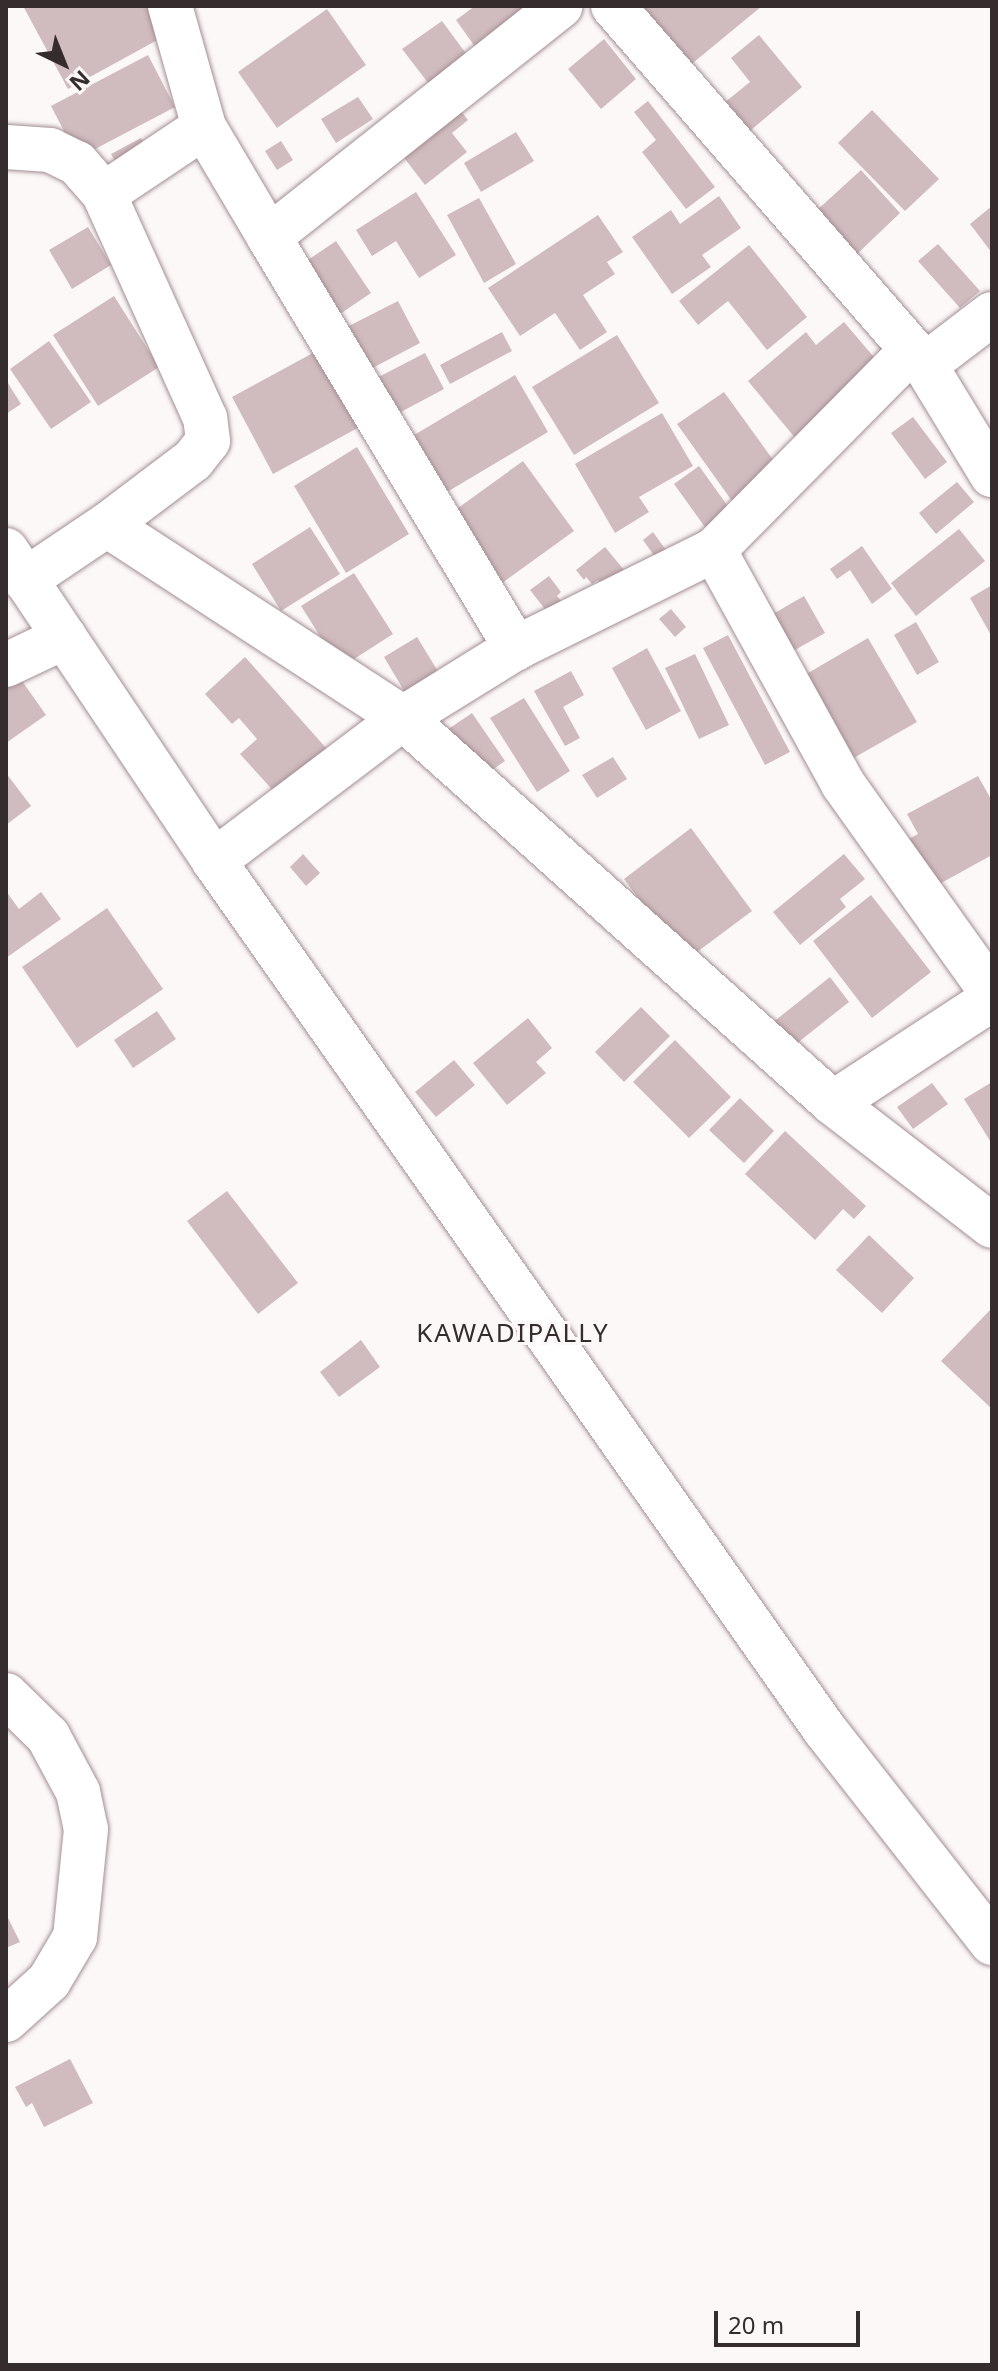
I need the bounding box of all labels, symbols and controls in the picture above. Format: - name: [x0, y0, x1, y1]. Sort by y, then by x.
- north arrow: [24, 24, 104, 104]
- text: N: [64, 64, 97, 99]
- district label: KAWADIPALLY: [416, 1317, 610, 1349]
- scale bar: [718, 2295, 864, 2345]
- text: 20 m: [728, 2308, 784, 2341]

